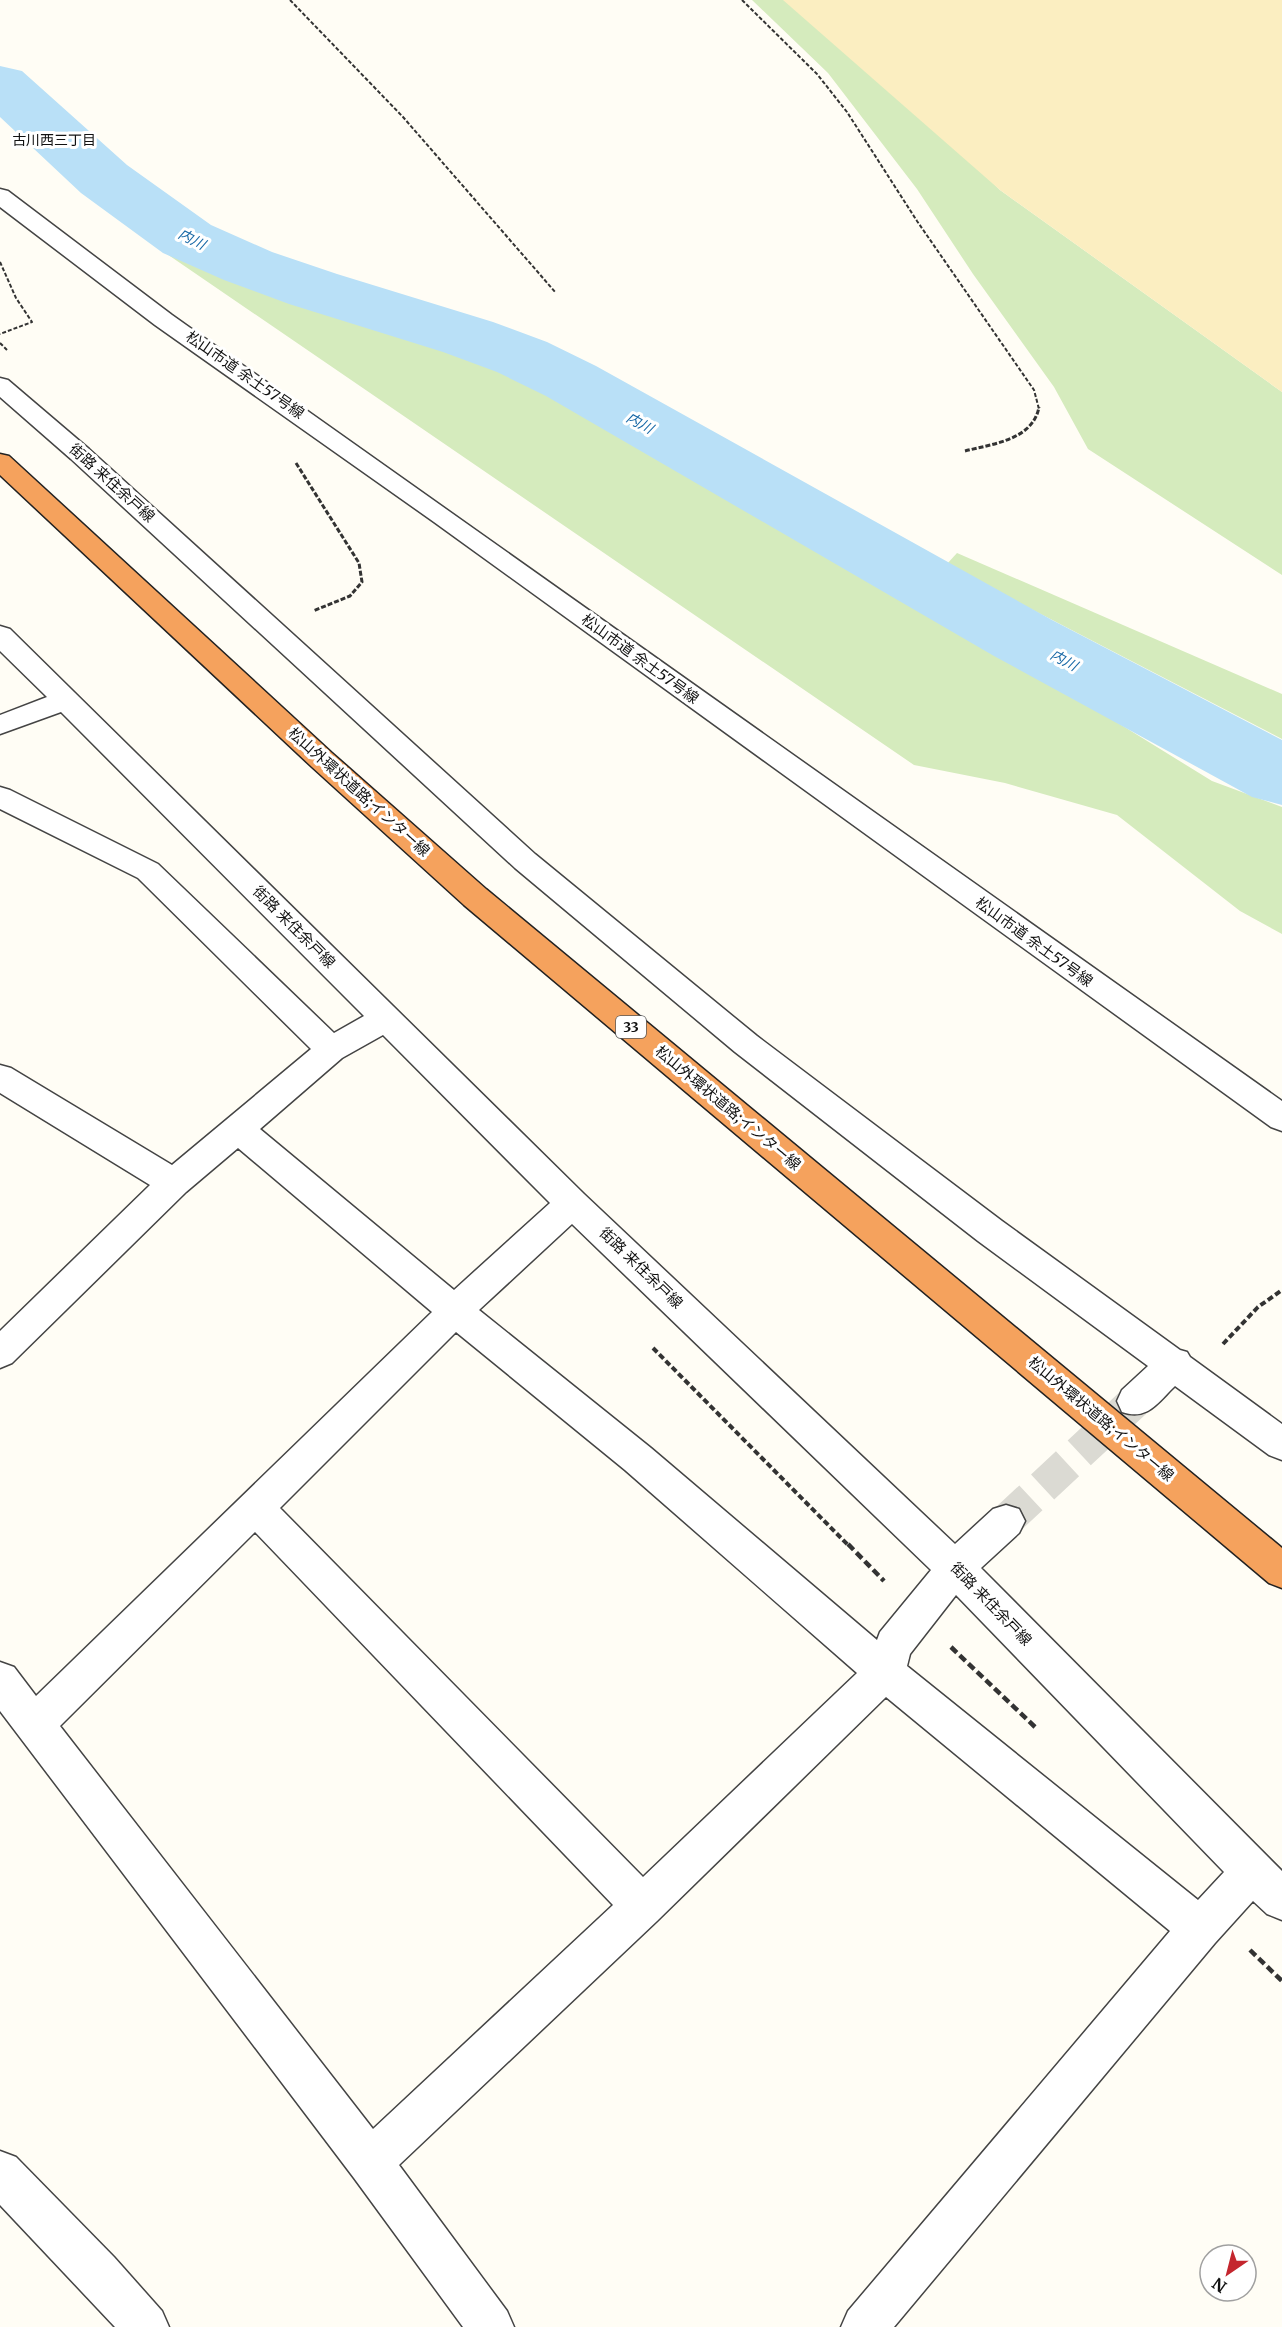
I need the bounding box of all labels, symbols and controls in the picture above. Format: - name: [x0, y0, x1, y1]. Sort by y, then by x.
- district label: 古川西三丁目: [12, 131, 96, 149]
- water label: 内川: [175, 225, 210, 254]
- street label: 松山市道 余土57号線: [182, 327, 308, 423]
- water label: 内川: [623, 408, 658, 439]
- street label: 街路 来住余戸線: [66, 439, 159, 526]
- street label: 松山市道 余土57号線: [578, 610, 703, 707]
- water label: 内川: [1047, 645, 1082, 675]
- street label: 松山外環状道路;インター線: [285, 723, 434, 860]
- street label: 街路 来住余戸線: [249, 882, 339, 972]
- street label: 松山市道 余土57号線: [972, 893, 1097, 990]
- road number: 33: [616, 1016, 646, 1038]
- street label: 松山外環状道路;インター線: [652, 1041, 805, 1174]
- street label: 街路 来住余戸線: [596, 1223, 687, 1312]
- street label: 松山外環状道路;インター線: [1025, 1352, 1178, 1485]
- street label: 街路 来住余戸線: [947, 1558, 1036, 1649]
- north arrow: [1198, 2243, 1258, 2303]
- text: N: [1208, 2273, 1230, 2297]

